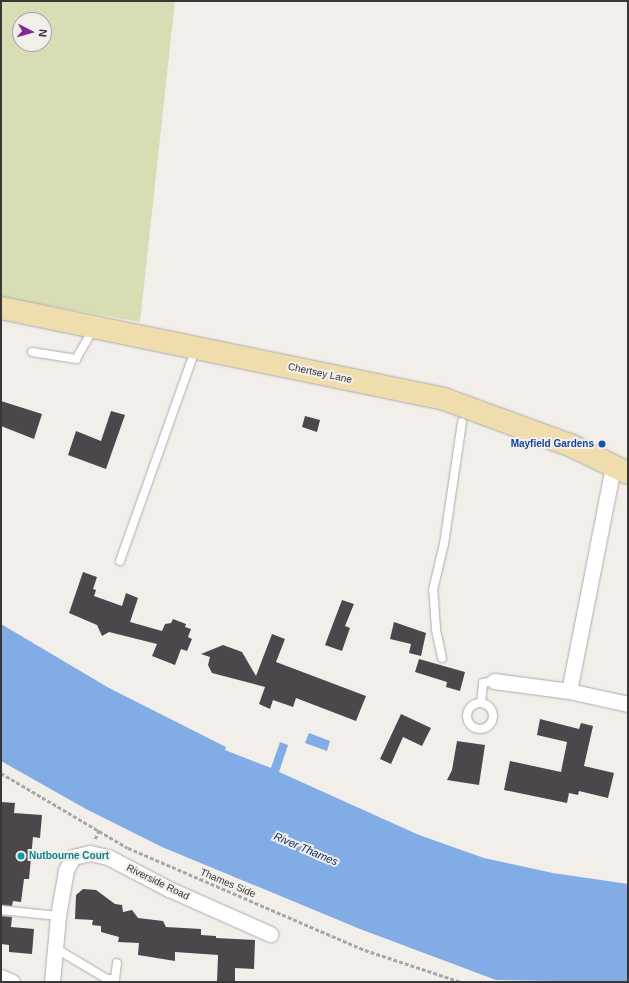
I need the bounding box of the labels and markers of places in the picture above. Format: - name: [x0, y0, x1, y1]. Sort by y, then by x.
- place label: Mayfield Gardens: [511, 438, 594, 450]
- marker: Mayfield Gardens: [597, 439, 607, 449]
- place label: Nutbourne Court: [29, 850, 109, 862]
- marker: Nutbourne Court: [16, 851, 26, 861]

